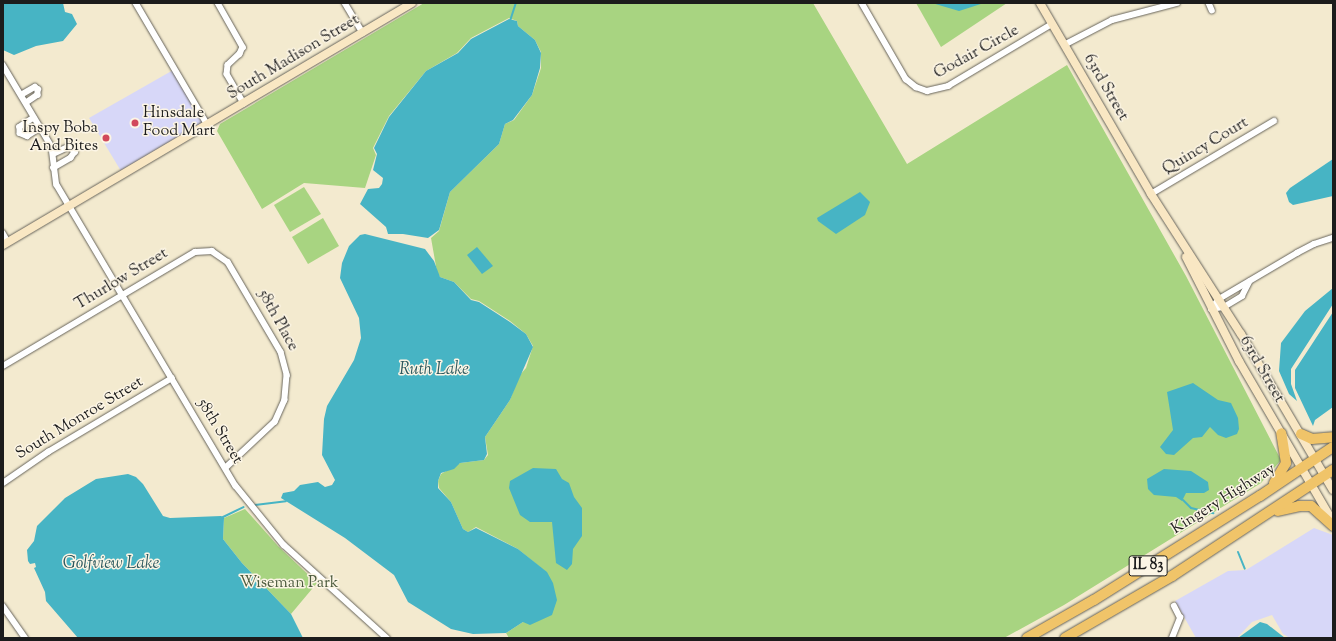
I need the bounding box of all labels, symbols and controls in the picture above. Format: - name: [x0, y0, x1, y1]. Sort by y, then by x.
- street label: South Madison Street: [225, 11, 363, 105]
- street label: Godair Circle: [931, 22, 1023, 84]
- street label: 63rd Street: [1078, 51, 1132, 125]
- place label: Hinsdale Food Mart: [143, 104, 215, 142]
- street label: Quincy Court: [1160, 114, 1252, 180]
- marker: Hinsdale Food Mart: [130, 118, 140, 128]
- place label: Inspy Boba And Bites: [22, 119, 98, 157]
- marker: Inspy Boba And Bites: [101, 133, 111, 143]
- street label: Thurlow Street: [72, 245, 172, 315]
- street label: 58th Place: [252, 287, 302, 355]
- street label: 63rd Street: [1234, 333, 1288, 407]
- water label: Ruth Lake: [399, 361, 469, 381]
- street label: South Monroe Street: [13, 373, 147, 465]
- street label: 58th Street: [192, 396, 246, 468]
- street label: Kingery Highway: [1168, 460, 1280, 540]
- road number: IL 83: [1128, 553, 1168, 579]
- water label: Golfview Lake: [63, 555, 159, 575]
- park label: Wiseman Park: [239, 574, 339, 594]

